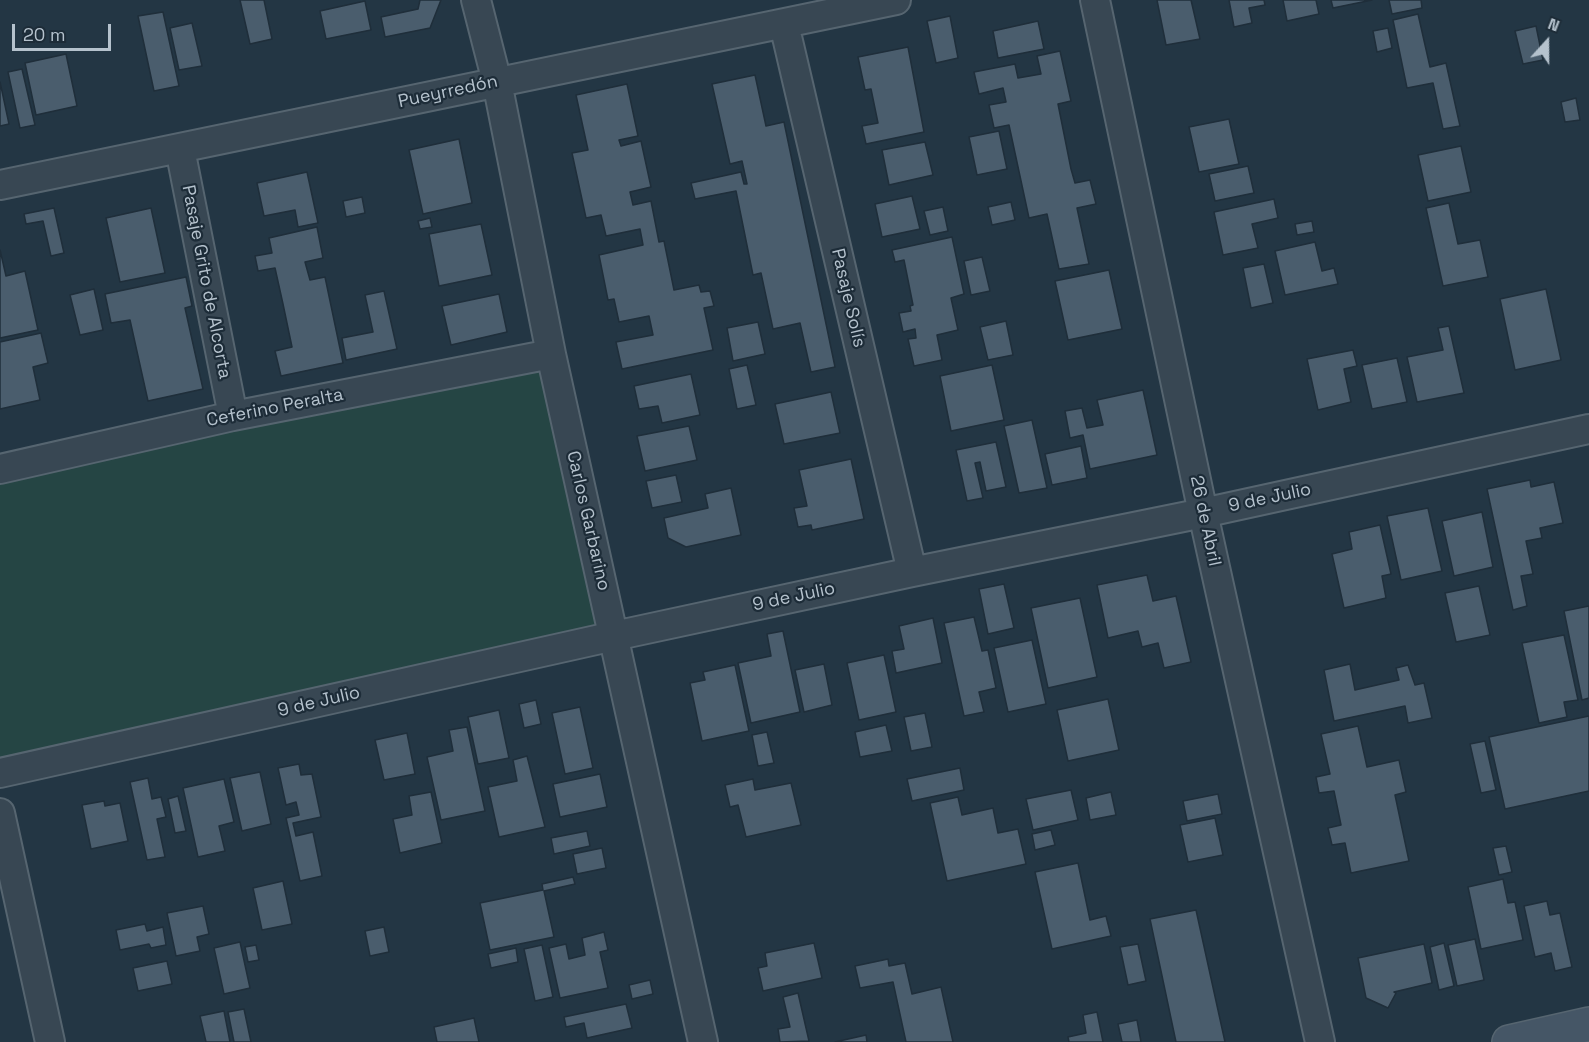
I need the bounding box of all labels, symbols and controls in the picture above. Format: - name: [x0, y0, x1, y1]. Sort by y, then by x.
- scale bar: [15, 12, 114, 50]
- north arrow: [1517, 12, 1577, 72]
- text: N: [1545, 13, 1562, 36]
- text: 20 m: [23, 23, 66, 46]
- street label: Pueyrredón: [396, 71, 500, 113]
- street label: Pasaje Grito de Alcorta: [177, 183, 235, 381]
- street label: Pasaje Solís: [826, 246, 870, 350]
- street label: Ceferino Peralta: [205, 384, 345, 432]
- street label: Carlos Garbarino: [561, 449, 615, 593]
- street label: 26 de Abril: [1185, 474, 1225, 568]
- street label: 9 de Julio: [1227, 479, 1313, 517]
- street label: 9 de Julio: [751, 578, 837, 616]
- street label: 9 de Julio: [276, 682, 362, 722]

